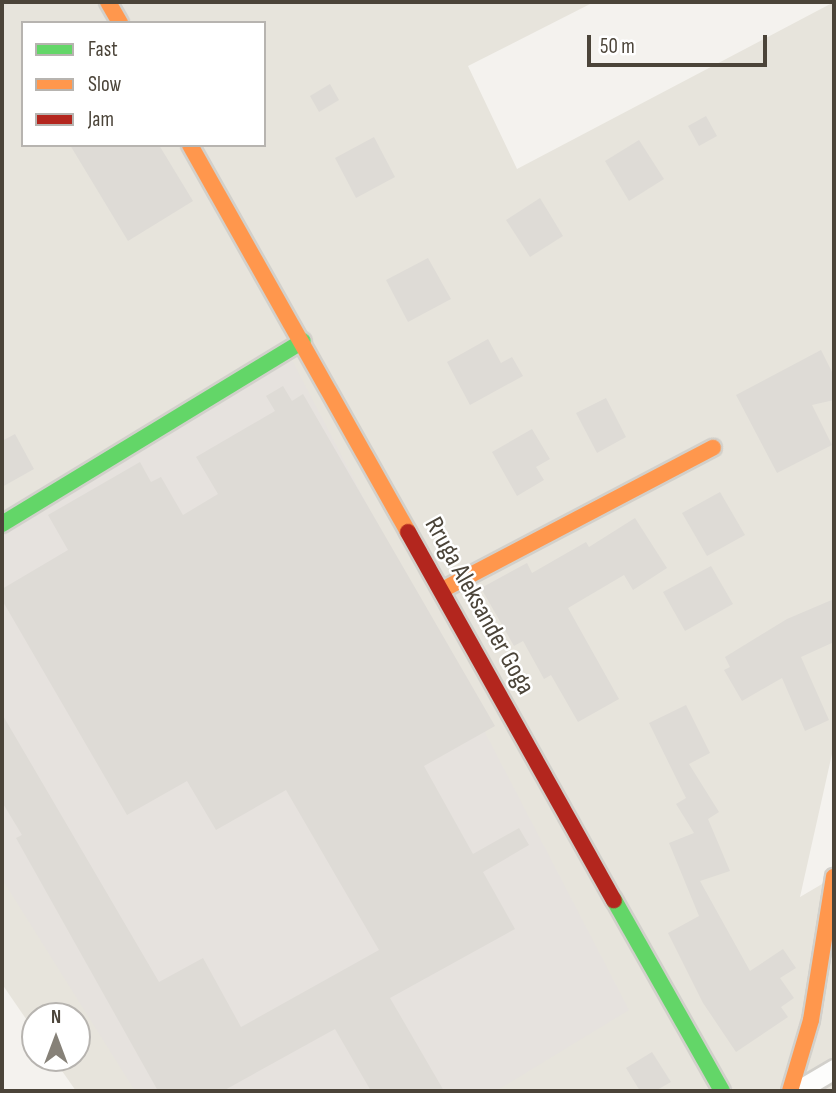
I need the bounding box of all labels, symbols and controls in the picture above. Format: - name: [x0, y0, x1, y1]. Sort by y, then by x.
- legend: [21, 21, 266, 147]
- scale bar: [591, 21, 771, 65]
- text: 50 m: [600, 34, 635, 59]
- text: Fast: [88, 37, 118, 62]
- text: Slow: [88, 72, 121, 97]
- text: Jam: [88, 107, 114, 132]
- street label: Rruga Aleksander Goga: [417, 512, 541, 700]
- north arrow: [21, 1002, 91, 1072]
- text: N: [51, 1006, 61, 1029]

